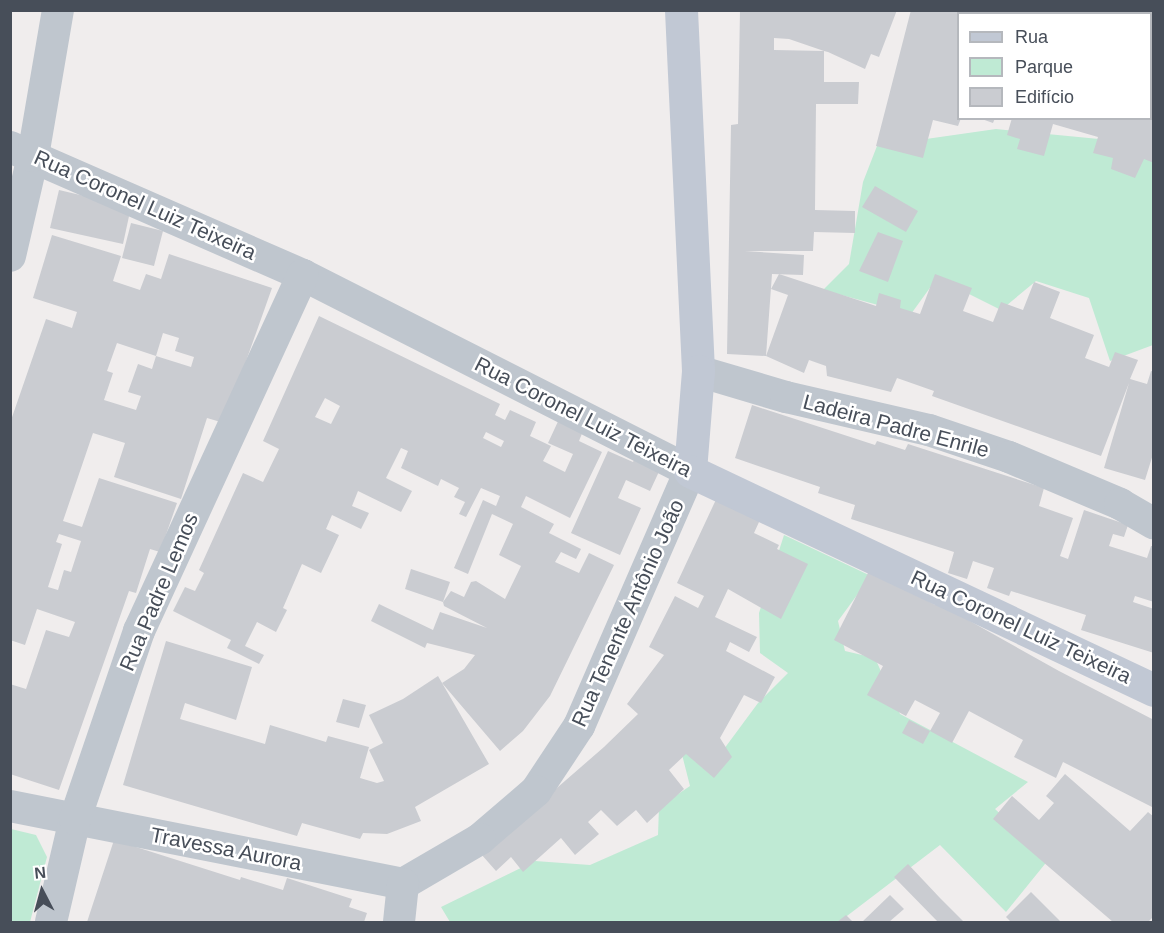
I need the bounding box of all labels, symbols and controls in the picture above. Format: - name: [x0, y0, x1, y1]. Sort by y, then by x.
- legend: [957, 12, 1152, 120]
- text: Rua: [1015, 27, 1048, 47]
- text: Parque: [1015, 57, 1073, 77]
- text: Edifício: [1015, 87, 1074, 107]
- street label: Rua Coronel Luiz Teixeira: [30, 145, 260, 265]
- street label: Rua Coronel Luiz Teixeira: [470, 351, 696, 483]
- street label: Ladeira Padre Enrile: [800, 389, 992, 463]
- street label: Rua Tenente Antônio João: [566, 495, 690, 731]
- street label: Rua Padre Lemos: [114, 509, 204, 675]
- street label: Rua Coronel Luiz Teixeira: [907, 565, 1135, 689]
- street label: Travessa Aurora: [148, 822, 304, 876]
- north arrow: [12, 861, 72, 921]
- text: N: [33, 864, 47, 882]

